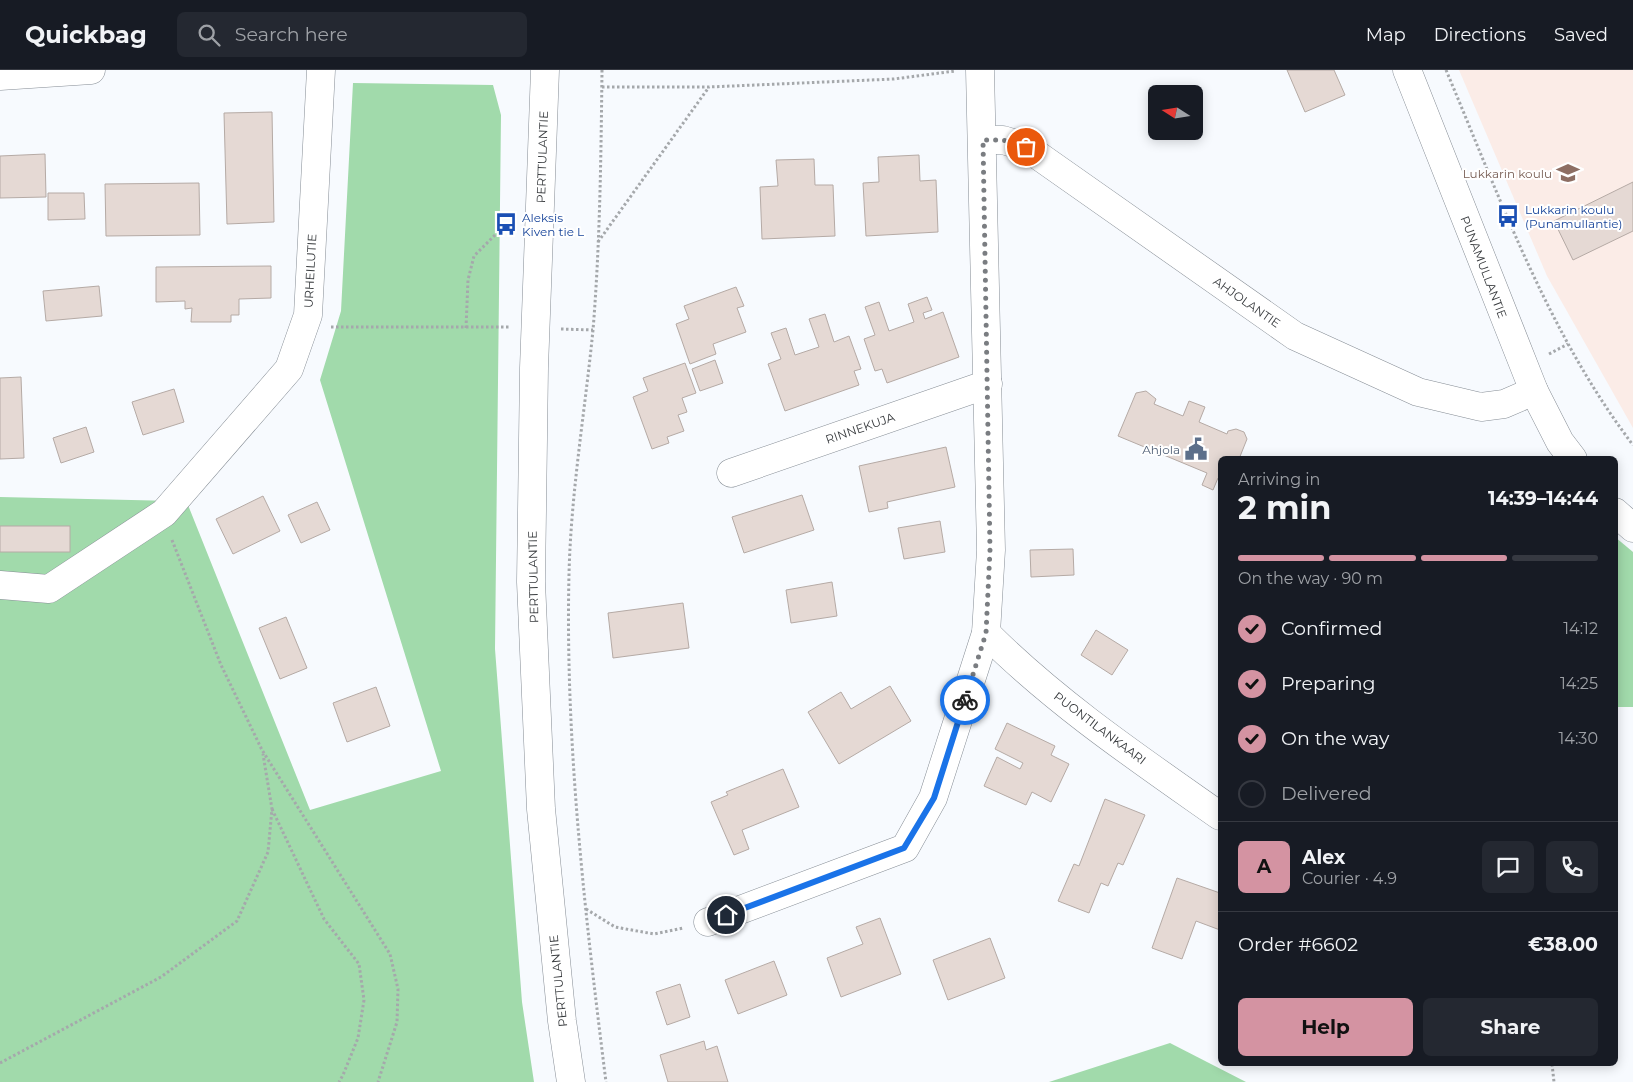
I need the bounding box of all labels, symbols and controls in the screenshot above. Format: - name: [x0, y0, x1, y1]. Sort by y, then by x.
- search box: [177, 12, 527, 57]
- text: Quickbag: [25, 20, 147, 49]
- icon: search: [195, 21, 223, 49]
- text: Search here: [235, 23, 348, 46]
- text: Map: [1366, 24, 1406, 46]
- text: Directions: [1434, 24, 1526, 46]
- text: Saved: [1554, 24, 1608, 46]
- north arrow: [1148, 85, 1202, 140]
- map controls: [1148, 85, 1203, 140]
- street label: PERTTULANTIE: [533, 111, 551, 203]
- pin: [1005, 126, 1047, 168]
- icon: bag: [1012, 133, 1040, 161]
- school or university icon: Lukkarin koulu: [1555, 160, 1581, 186]
- place label: Lukkarin koulu: [1463, 166, 1552, 181]
- place label: Lukkarin koulu (Punamullantie): [1525, 202, 1623, 231]
- bus stop icon: Lukkarin koulu (Punamullantie): [1495, 203, 1521, 229]
- place label: Aleksis Kiven tie L: [522, 210, 584, 239]
- bus stop icon: Aleksis Kiven tie L: [493, 211, 519, 237]
- street label: PUNAMULLANTIE: [1458, 214, 1510, 320]
- street label: URHEILUTIE: [301, 233, 319, 309]
- street label: AHJOLANTIE: [1211, 273, 1283, 331]
- street label: RINNEKUJA: [823, 409, 897, 447]
- public building icon: Ahjola: [1183, 436, 1209, 462]
- place label: Ahjola: [1142, 442, 1180, 457]
- text: Arriving in: [1238, 470, 1320, 489]
- text: 14:39–14:44: [1488, 487, 1598, 510]
- text: 2 min: [1238, 488, 1331, 527]
- street label: PERTTULANTIE: [525, 531, 541, 623]
- text: On the way · 90 m: [1238, 569, 1383, 588]
- icon: check: [1238, 615, 1266, 643]
- text: Confirmed: [1281, 617, 1382, 640]
- text: 14:12: [1563, 619, 1598, 638]
- icon: check: [1238, 670, 1266, 698]
- text: Preparing: [1281, 672, 1376, 695]
- text: 14:25: [1560, 674, 1598, 693]
- courier: [940, 675, 990, 725]
- icon: bike: [951, 686, 979, 714]
- street label: PUONTILANKAARI: [1051, 688, 1149, 768]
- icon: check: [1238, 725, 1266, 753]
- text: On the way: [1281, 727, 1389, 750]
- text: 14:30: [1559, 729, 1598, 748]
- text: Delivered: [1281, 782, 1372, 805]
- button: chat: [1482, 841, 1534, 893]
- button: phone: [1546, 841, 1598, 893]
- text: Alex: [1302, 846, 1345, 869]
- text: A: [1257, 855, 1271, 878]
- text: Courier · 4.9: [1302, 869, 1397, 888]
- pin: [705, 894, 747, 936]
- icon: home: [712, 901, 740, 929]
- text: Order #6602: [1238, 933, 1358, 956]
- text: €38.00: [1528, 933, 1598, 956]
- street label: PERTTULANTIE: [546, 934, 570, 1028]
- button: Help: [1238, 998, 1413, 1056]
- button: Share: [1423, 998, 1598, 1056]

